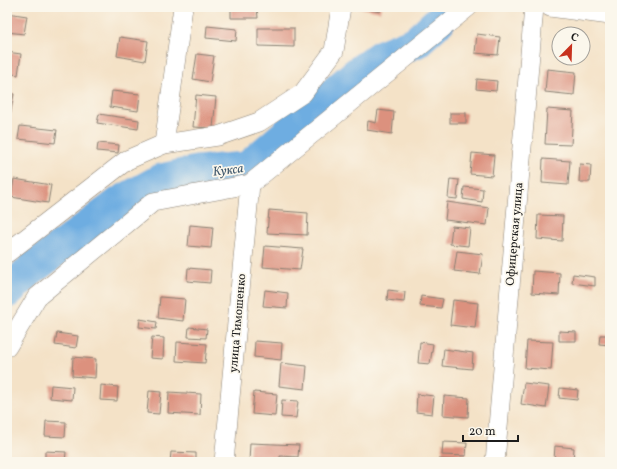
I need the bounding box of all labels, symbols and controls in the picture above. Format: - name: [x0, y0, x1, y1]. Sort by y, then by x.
- north arrow: [551, 26, 591, 66]
- text: С: [568, 30, 581, 46]
- water label: Кукса: [212, 160, 245, 182]
- street label: Офицерская улица: [502, 182, 527, 287]
- street label: улица Тимошенко: [226, 273, 250, 373]
- scale bar: [463, 417, 518, 443]
- text: 20 m: [469, 424, 496, 440]

